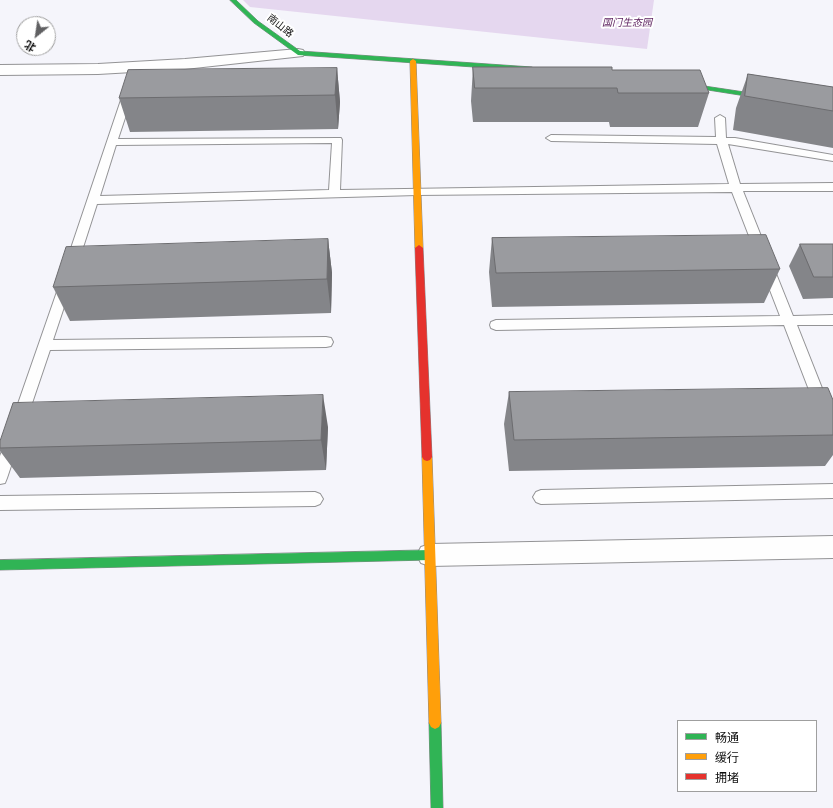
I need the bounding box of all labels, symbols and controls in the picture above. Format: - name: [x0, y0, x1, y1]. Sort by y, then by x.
- street label: 南山路: [264, 12, 296, 40]
- north arrow: [16, 16, 56, 56]
- park label: 国门生态园: [602, 17, 652, 29]
- text: 北: [22, 38, 38, 54]
- legend: [677, 720, 817, 792]
- text: 畅通: [715, 731, 739, 745]
- text: 缓行: [715, 751, 739, 765]
- text: 拥堵: [715, 771, 739, 785]

